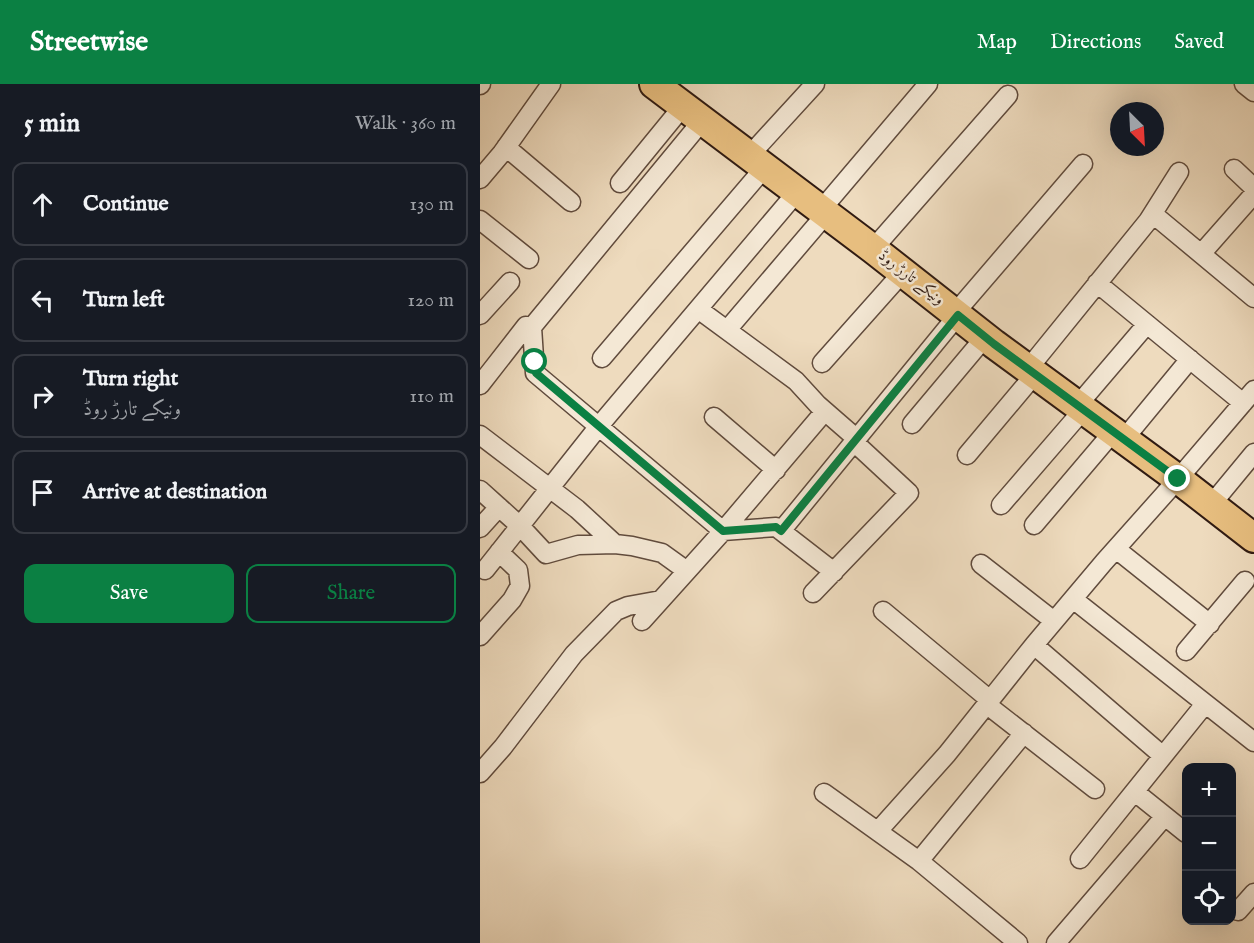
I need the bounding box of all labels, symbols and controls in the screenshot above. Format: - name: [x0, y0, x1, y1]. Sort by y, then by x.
- text: Streetwise: [30, 25, 148, 60]
- text: Map: [977, 29, 1017, 56]
- text: Directions: [1050, 29, 1141, 56]
- text: Saved: [1174, 29, 1224, 56]
- north arrow: [1110, 102, 1164, 156]
- text: 5 min: [24, 107, 80, 140]
- text: Walk · 360 m: [355, 111, 456, 136]
- icon: ahead: [26, 188, 59, 221]
- text: Continue: [83, 190, 169, 218]
- text: 130 m: [409, 192, 454, 217]
- street label: ونیکے تارڑ روڈ: [874, 245, 949, 310]
- icon: left: [26, 284, 59, 317]
- text: Turn left: [83, 286, 165, 314]
- text: 120 m: [408, 288, 454, 313]
- route start: [521, 348, 547, 374]
- text: Turn right: [83, 365, 178, 393]
- icon: right: [26, 380, 59, 413]
- text: 110 m: [410, 384, 454, 409]
- text: ونیکے تارڑ روڈ: [83, 397, 181, 422]
- route end: [1164, 465, 1190, 491]
- icon: arrive: [26, 476, 59, 509]
- text: Arrive at destination: [83, 478, 267, 506]
- button: Save: [24, 564, 234, 623]
- button: Share: [246, 564, 456, 623]
- map controls: [1182, 763, 1236, 925]
- button: +: [1182, 763, 1236, 817]
- button: −: [1182, 817, 1236, 871]
- button: locate: [1182, 871, 1236, 925]

